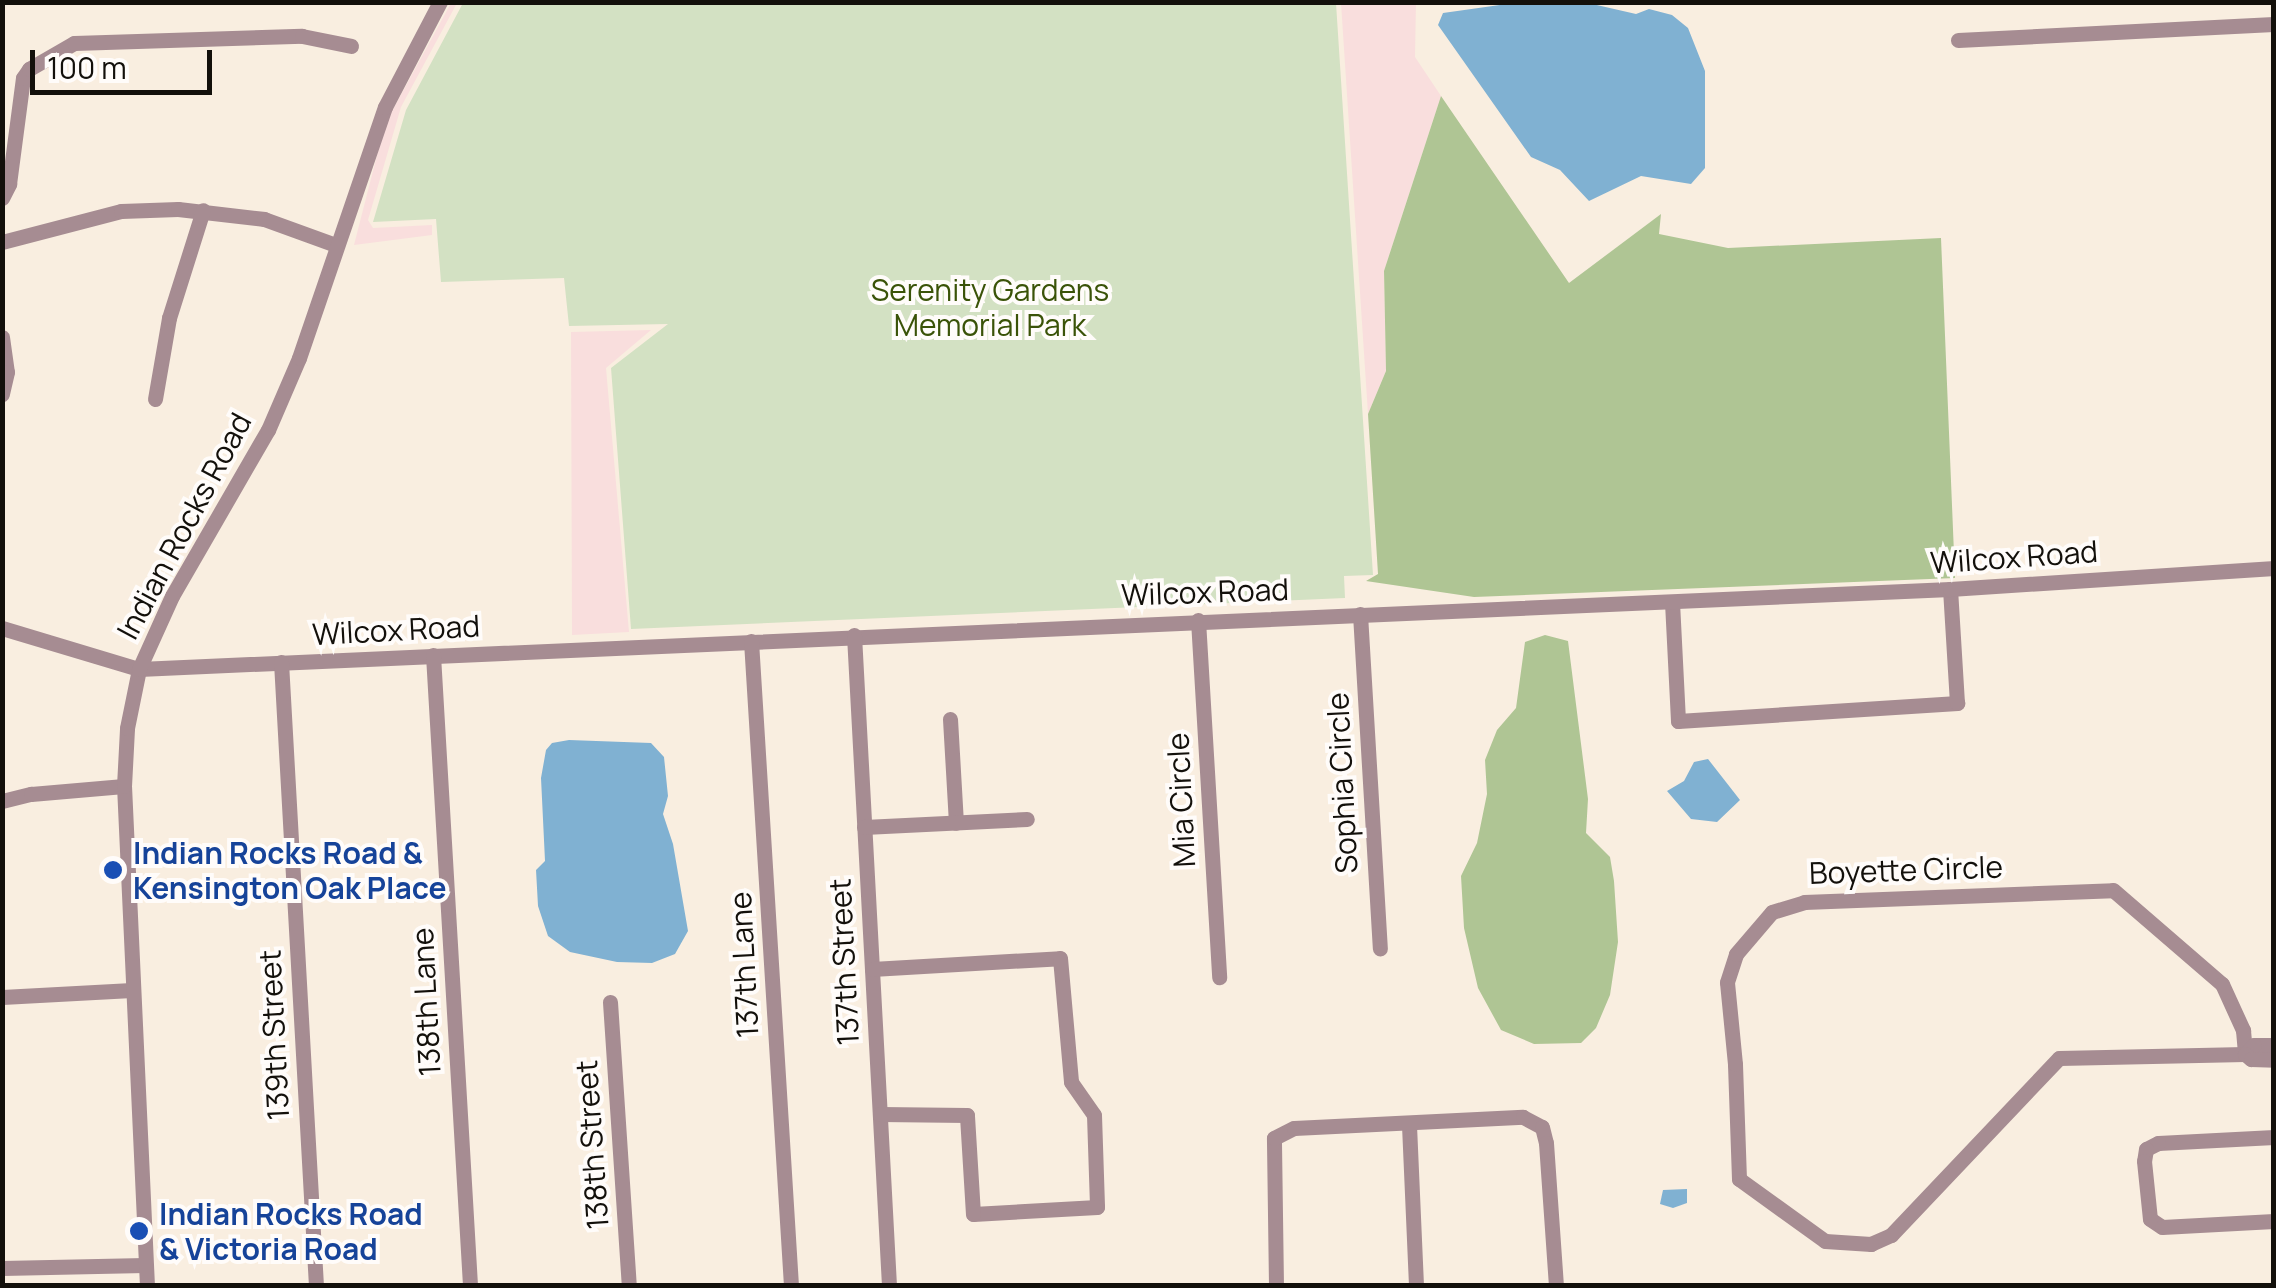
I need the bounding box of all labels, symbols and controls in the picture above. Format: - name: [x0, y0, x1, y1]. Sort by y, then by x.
- scale bar: [35, 30, 218, 92]
- text: 100 m: [47, 47, 127, 88]
- park label: Serenity Gardens Memorial Park: [871, 272, 1109, 342]
- street label: Indian Rocks Road: [109, 407, 259, 645]
- street label: Wilcox Road: [1929, 533, 2099, 581]
- street label: Wilcox Road: [1120, 571, 1290, 613]
- street label: Wilcox Road: [311, 608, 481, 652]
- street label: Sophia Circle: [1319, 692, 1365, 874]
- street label: Mia Circle: [1160, 732, 1202, 868]
- place label: Indian Rocks Road & Kensington Oak Place: [133, 835, 447, 906]
- street label: Boyette Circle: [1809, 849, 2003, 891]
- marker: Indian Rocks Road & Kensington Oak Place: [102, 859, 124, 881]
- street label: 137th Street: [822, 878, 866, 1046]
- street label: 137th Lane: [722, 891, 766, 1039]
- street label: 138th Lane: [404, 927, 448, 1077]
- street label: 139th Street: [252, 949, 296, 1121]
- street label: 138th Street: [568, 1059, 616, 1231]
- place label: Indian Rocks Road & Victoria Road: [159, 1196, 423, 1266]
- marker: Indian Rocks Road & Victoria Road: [128, 1220, 150, 1242]

